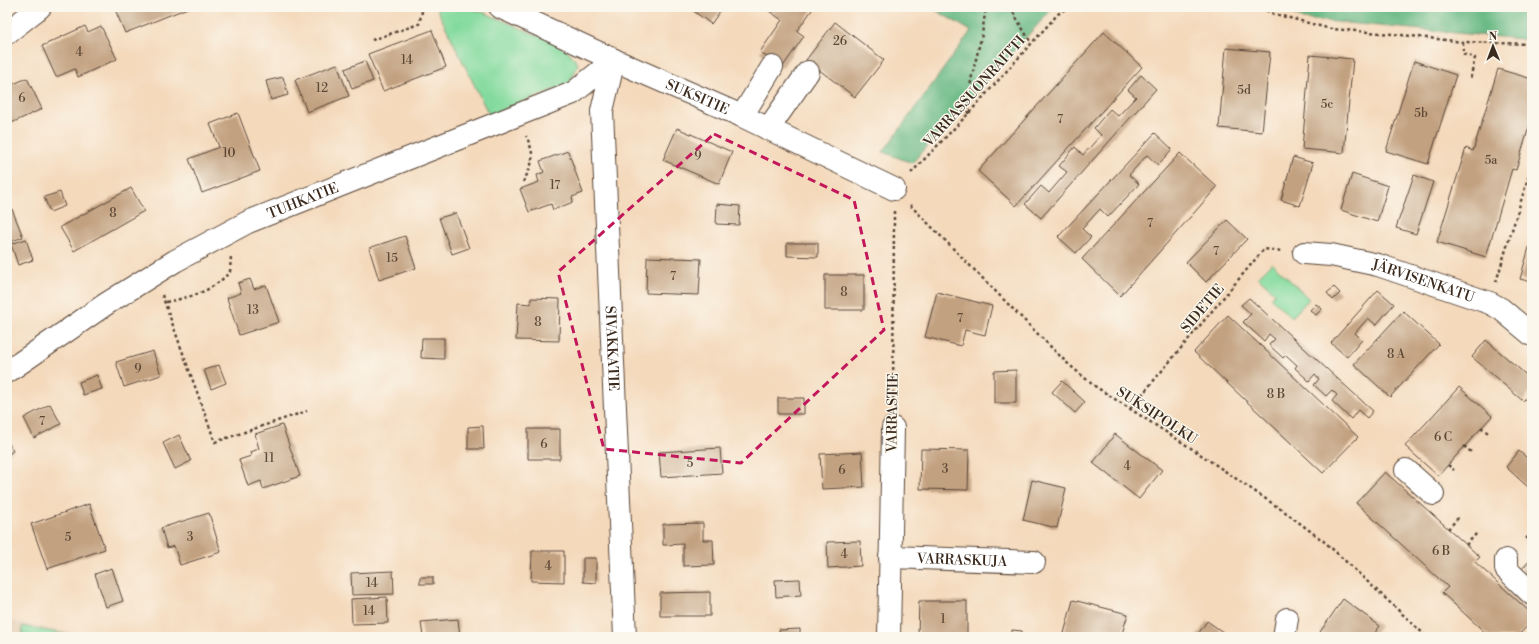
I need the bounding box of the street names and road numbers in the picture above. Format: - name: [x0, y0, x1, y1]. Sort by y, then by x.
- street label: VARRASSUONRAITTI: [919, 32, 1030, 152]
- street label: SUKSITIE: [663, 76, 732, 119]
- street label: TUHKATIE: [265, 179, 341, 223]
- street label: JÄRVISENKATU: [1369, 256, 1477, 307]
- street label: SIDETIE: [1177, 280, 1228, 337]
- street label: SIVAKKATIE: [601, 305, 622, 391]
- street label: VARRASTIE: [883, 373, 903, 454]
- street label: SUKSIPOLKU: [1113, 383, 1201, 449]
- street label: VARRASKUJA: [915, 550, 1008, 571]

